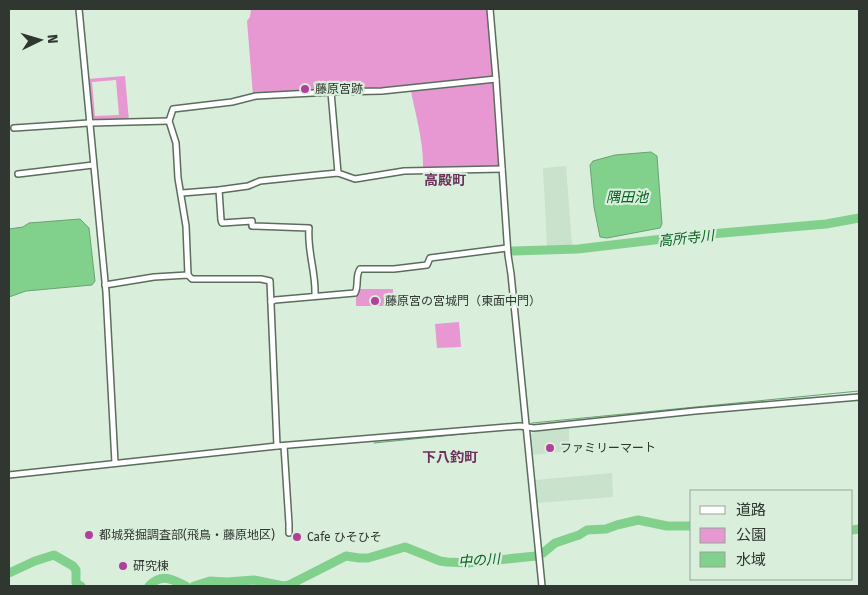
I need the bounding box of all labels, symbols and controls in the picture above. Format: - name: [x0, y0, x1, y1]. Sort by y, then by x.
- north arrow: [15, 15, 65, 65]
- text: N: [44, 34, 61, 44]
- place label: 藤原宮跡: [315, 82, 363, 96]
- marker: 藤原宮跡: [299, 83, 311, 95]
- district label: 高殿町: [424, 172, 466, 189]
- water label: 隅田池: [606, 189, 650, 206]
- water label: 高所寺川: [657, 227, 717, 250]
- place label: 藤原宮の宮城門（東面中門）: [385, 294, 541, 308]
- marker: 藤原宮の宮城門（東面中門）: [369, 295, 381, 307]
- place label: ファミリーマート: [560, 441, 656, 455]
- marker: ファミリーマート: [544, 442, 556, 454]
- district label: 下八釣町: [422, 449, 478, 466]
- legend: [690, 490, 853, 580]
- text: 道路: [736, 501, 766, 519]
- text: 公園: [736, 526, 766, 544]
- place label: 都城発掘調査部(飛鳥・藤原地区): [99, 528, 275, 542]
- marker: 都城発掘調査部(飛鳥・藤原地区): [83, 529, 95, 541]
- place label: Cafe ひそひそ: [307, 530, 382, 544]
- marker: Cafe ひそひそ: [291, 531, 303, 543]
- water label: 中の川: [457, 550, 503, 570]
- text: 水域: [736, 551, 766, 569]
- place label: 研究棟: [133, 559, 169, 573]
- marker: 研究棟: [117, 560, 129, 572]

